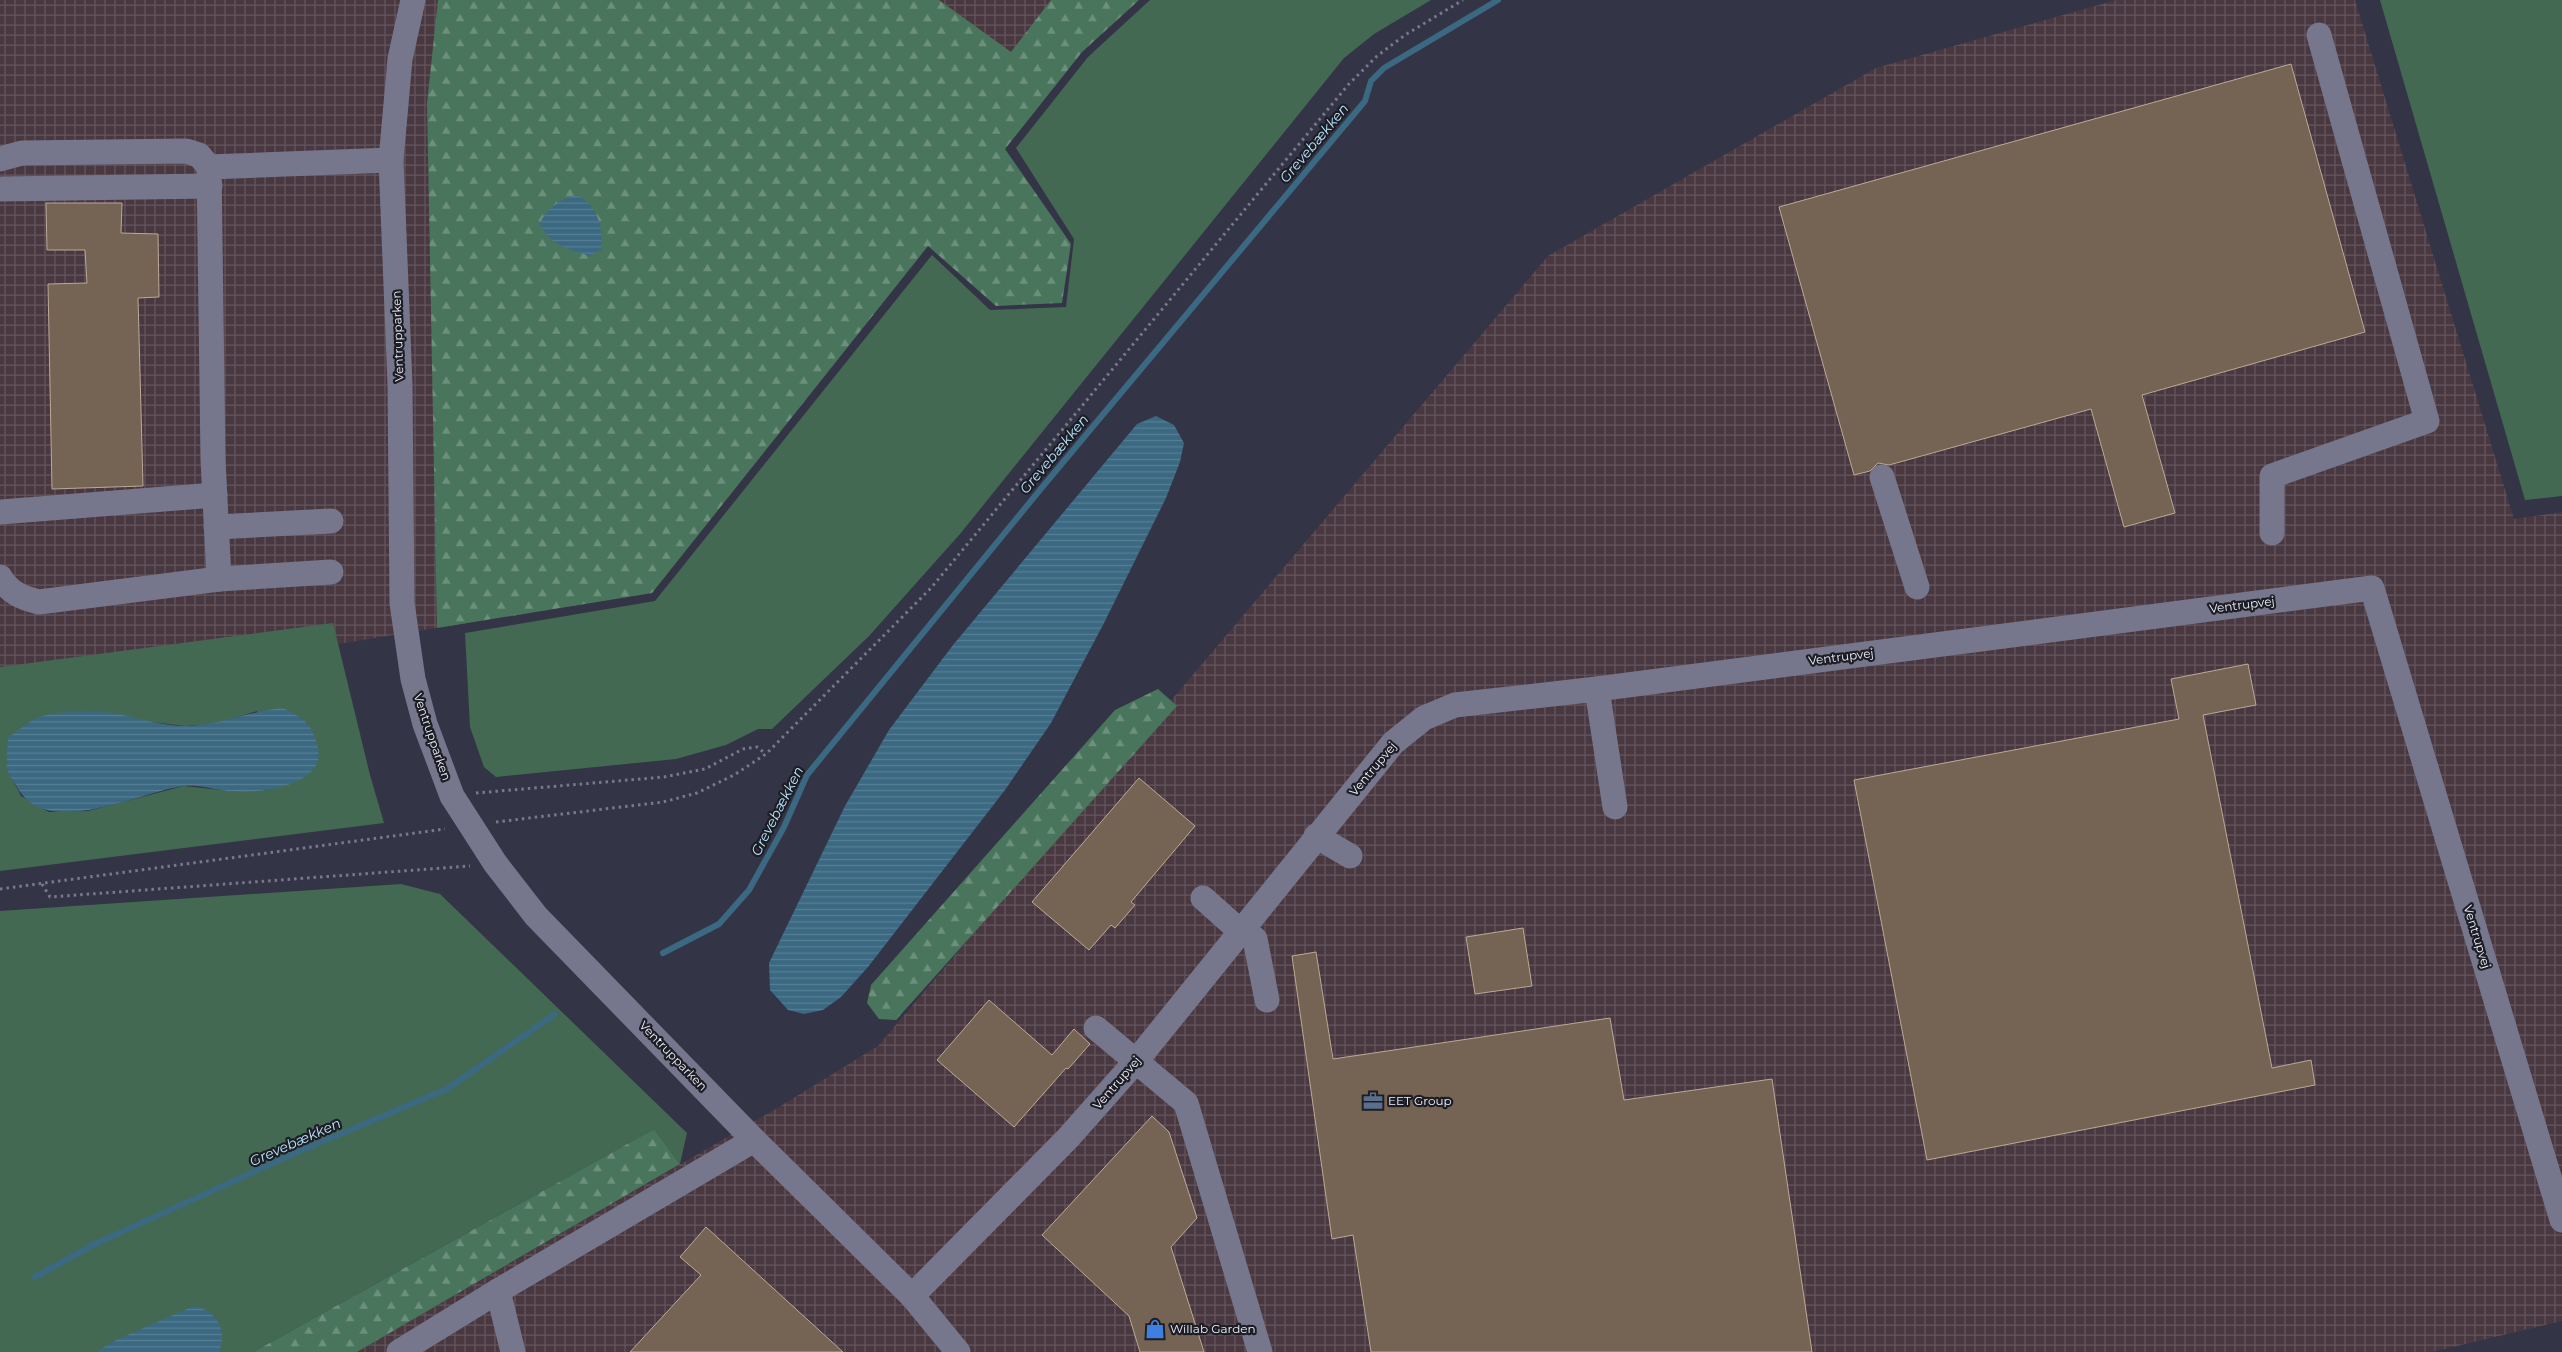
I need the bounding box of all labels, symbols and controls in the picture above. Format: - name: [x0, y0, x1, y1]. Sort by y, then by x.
- water label: Grevebækken: [1276, 100, 1352, 186]
- street label: Ventrupparken: [388, 290, 407, 382]
- water label: Grevebækken: [1016, 411, 1092, 497]
- street label: Ventrupvej: [2208, 593, 2275, 616]
- street label: Ventrupvej: [1807, 645, 1874, 668]
- street label: Ventrupparken: [411, 691, 454, 782]
- street label: Ventrupvej: [1346, 739, 1399, 799]
- water label: Grevebækken: [747, 763, 807, 859]
- street label: Ventrupvej: [2461, 903, 2494, 970]
- street label: Ventrupparken: [636, 1018, 710, 1094]
- street label: Ventrupvej: [1089, 1053, 1144, 1112]
- office icon: EET Group: [1362, 1090, 1384, 1112]
- place label: EET Group: [1388, 1093, 1452, 1108]
- water label: Grevebækken: [247, 1114, 343, 1170]
- shop icon: Willab Garden: [1144, 1318, 1166, 1340]
- place label: Willab Garden: [1170, 1321, 1256, 1336]

